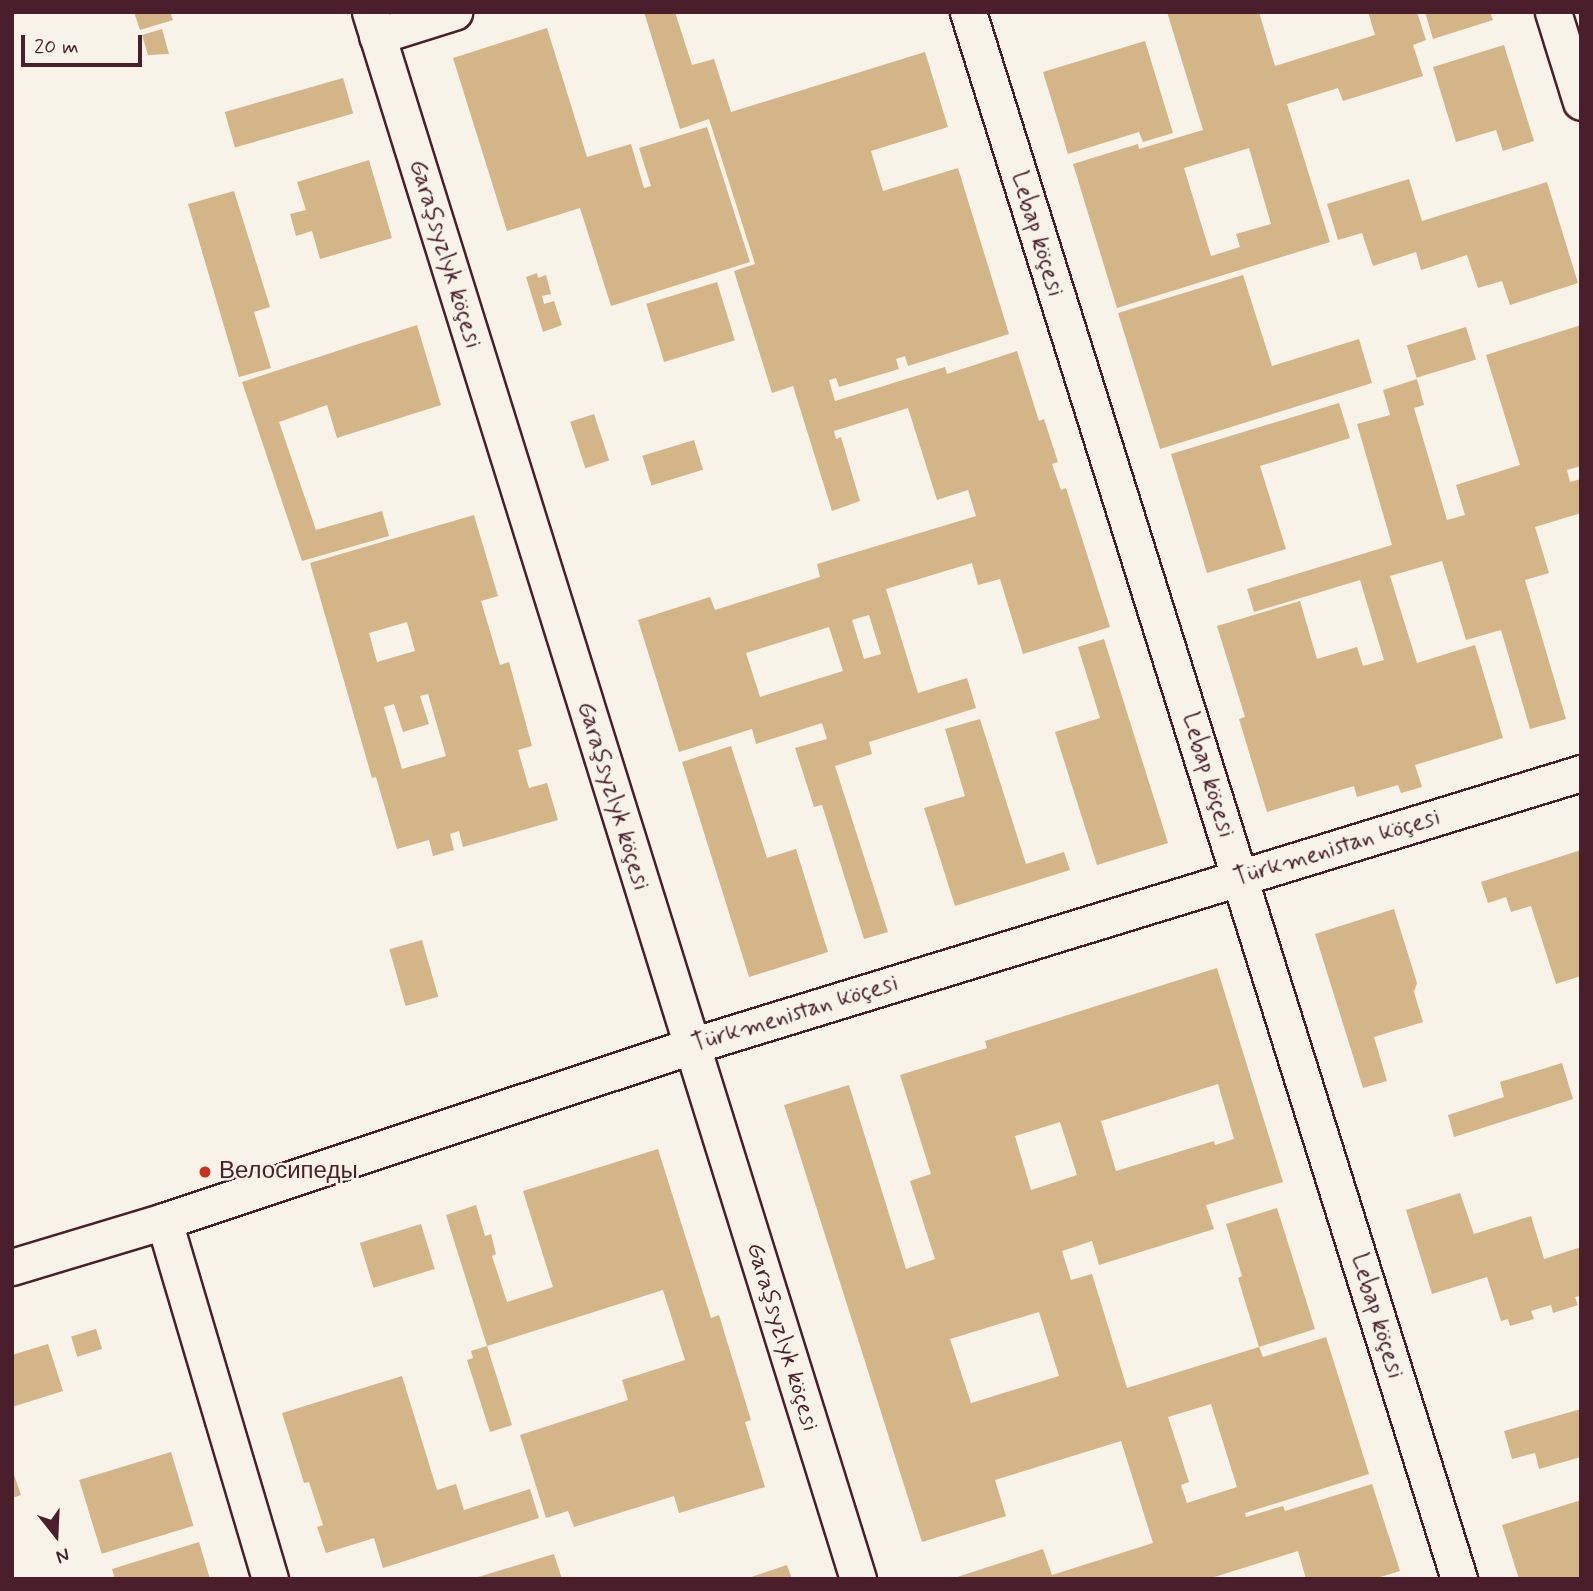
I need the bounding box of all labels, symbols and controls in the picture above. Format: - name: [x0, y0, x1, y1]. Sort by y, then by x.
- scale bar: [24, 21, 145, 65]
- text: 20 m: [34, 33, 79, 61]
- street label: Garaşsyzlyk köçesi: [403, 156, 487, 352]
- street label: Lebap köçesi: [1004, 168, 1070, 300]
- street label: Garaşsyzlyk köçesi: [571, 698, 655, 894]
- street label: Lebap köçesi: [1175, 709, 1241, 841]
- street label: Türkmenistan köçesi: [1231, 803, 1443, 893]
- street label: Türkmenistan köçesi: [689, 969, 901, 1059]
- place label: Велосипеды: [219, 1158, 358, 1186]
- marker: Велосипеды: [197, 1164, 213, 1180]
- street label: Garaşsyzlyk köçesi: [740, 1239, 824, 1435]
- street label: Lebap köçesi: [1344, 1250, 1410, 1382]
- north arrow: [21, 1500, 91, 1570]
- text: N: [53, 1542, 73, 1569]

